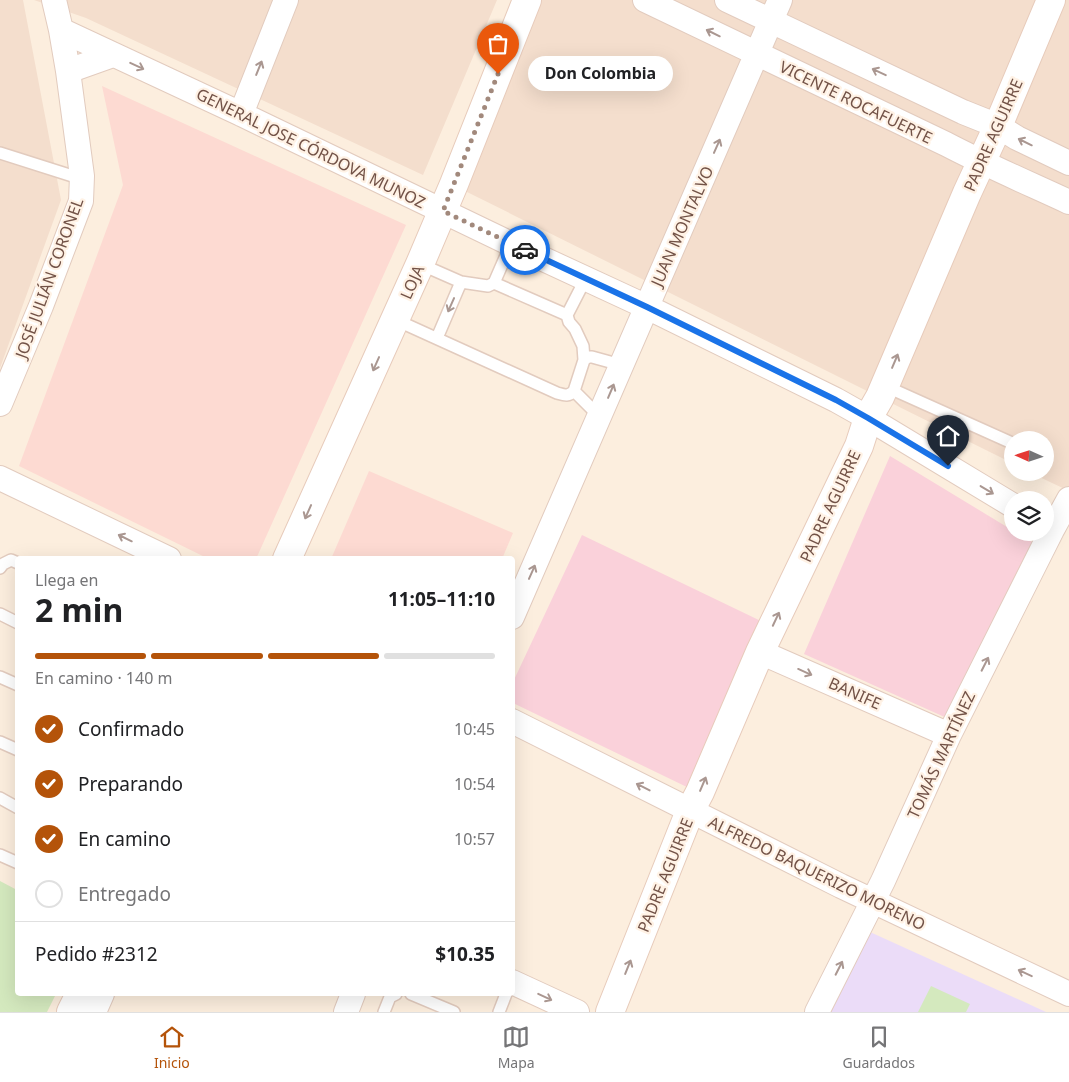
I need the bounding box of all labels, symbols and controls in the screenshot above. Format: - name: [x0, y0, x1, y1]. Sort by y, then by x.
- pin: [477, 23, 519, 74]
- one-way arrow: [706, 28, 721, 37]
- icon: bag: [484, 30, 512, 58]
- street label: VICENTE ROCAFUERTE: [776, 55, 936, 149]
- callout: Don Colombia: [528, 56, 673, 92]
- one-way arrow: [255, 61, 264, 77]
- one-way arrow: [129, 62, 144, 71]
- text: Don Colombia: [545, 62, 656, 84]
- one-way arrow: [872, 67, 887, 76]
- street label: PADRE AGUIRRE: [958, 75, 1028, 195]
- street label: GENERAL JOSE CÓRDOVA MUNOZ: [193, 83, 429, 213]
- one-way arrow: [1018, 137, 1033, 147]
- one-way arrow: [712, 139, 722, 154]
- street label: JUAN MONTALVO: [645, 162, 718, 292]
- street label: JOSÉ JULIÁN CORONEL: [9, 195, 88, 363]
- courier: [500, 225, 550, 275]
- icon: car: [511, 236, 539, 264]
- street label: LOJA: [395, 261, 430, 303]
- one-way arrow: [446, 297, 456, 312]
- one-way arrow: [891, 354, 901, 369]
- one-way arrow: [370, 356, 380, 371]
- one-way arrow: [606, 384, 616, 399]
- pin: [927, 415, 969, 466]
- icon: home: [934, 422, 962, 450]
- north arrow: [1004, 431, 1054, 481]
- map controls: [1004, 431, 1054, 541]
- street label: PADRE AGUIRRE: [794, 446, 866, 566]
- one-way arrow: [979, 485, 993, 495]
- button: layers: [1004, 491, 1054, 541]
- one-way arrow: [303, 504, 313, 519]
- one-way arrow: [118, 533, 133, 542]
- one-way arrow: [527, 565, 537, 580]
- text: Llega en: [35, 569, 98, 591]
- text: 11:05–11:10: [388, 586, 495, 612]
- text: 2 min: [35, 588, 123, 631]
- one-way arrow: [772, 612, 781, 627]
- one-way arrow: [981, 657, 990, 672]
- text: En camino · 140 m: [35, 667, 172, 689]
- one-way arrow: [797, 667, 812, 677]
- street label: BANIFE: [825, 672, 885, 714]
- street label: TOMÁS MARTÍNEZ: [902, 688, 980, 822]
- icon: check: [35, 715, 63, 743]
- text: Confirmado: [78, 716, 184, 742]
- text: 10:45: [454, 718, 495, 740]
- icon: check: [35, 770, 63, 798]
- text: Preparando: [78, 771, 183, 797]
- text: 10:54: [454, 773, 495, 795]
- one-way arrow: [699, 777, 709, 792]
- one-way arrow: [636, 782, 651, 791]
- street label: ALFREDO BAQUERIZO MORENO: [705, 811, 929, 935]
- street label: PADRE AGUIRRE: [632, 815, 698, 935]
- icon: check: [35, 825, 63, 853]
- text: En camino: [78, 826, 171, 852]
- text: 10:57: [454, 828, 495, 850]
- text: Entregado: [78, 881, 171, 907]
- text: Pedido #2312: [35, 941, 158, 967]
- text: $10.35: [435, 941, 495, 967]
- one-way arrow: [624, 960, 634, 975]
- one-way arrow: [834, 961, 844, 976]
- one-way arrow: [1018, 968, 1033, 977]
- one-way arrow: [537, 992, 552, 1002]
- tab: Inicio: [154, 1023, 190, 1072]
- tab: Mapa: [498, 1023, 535, 1072]
- tab: Guardados: [843, 1023, 915, 1072]

